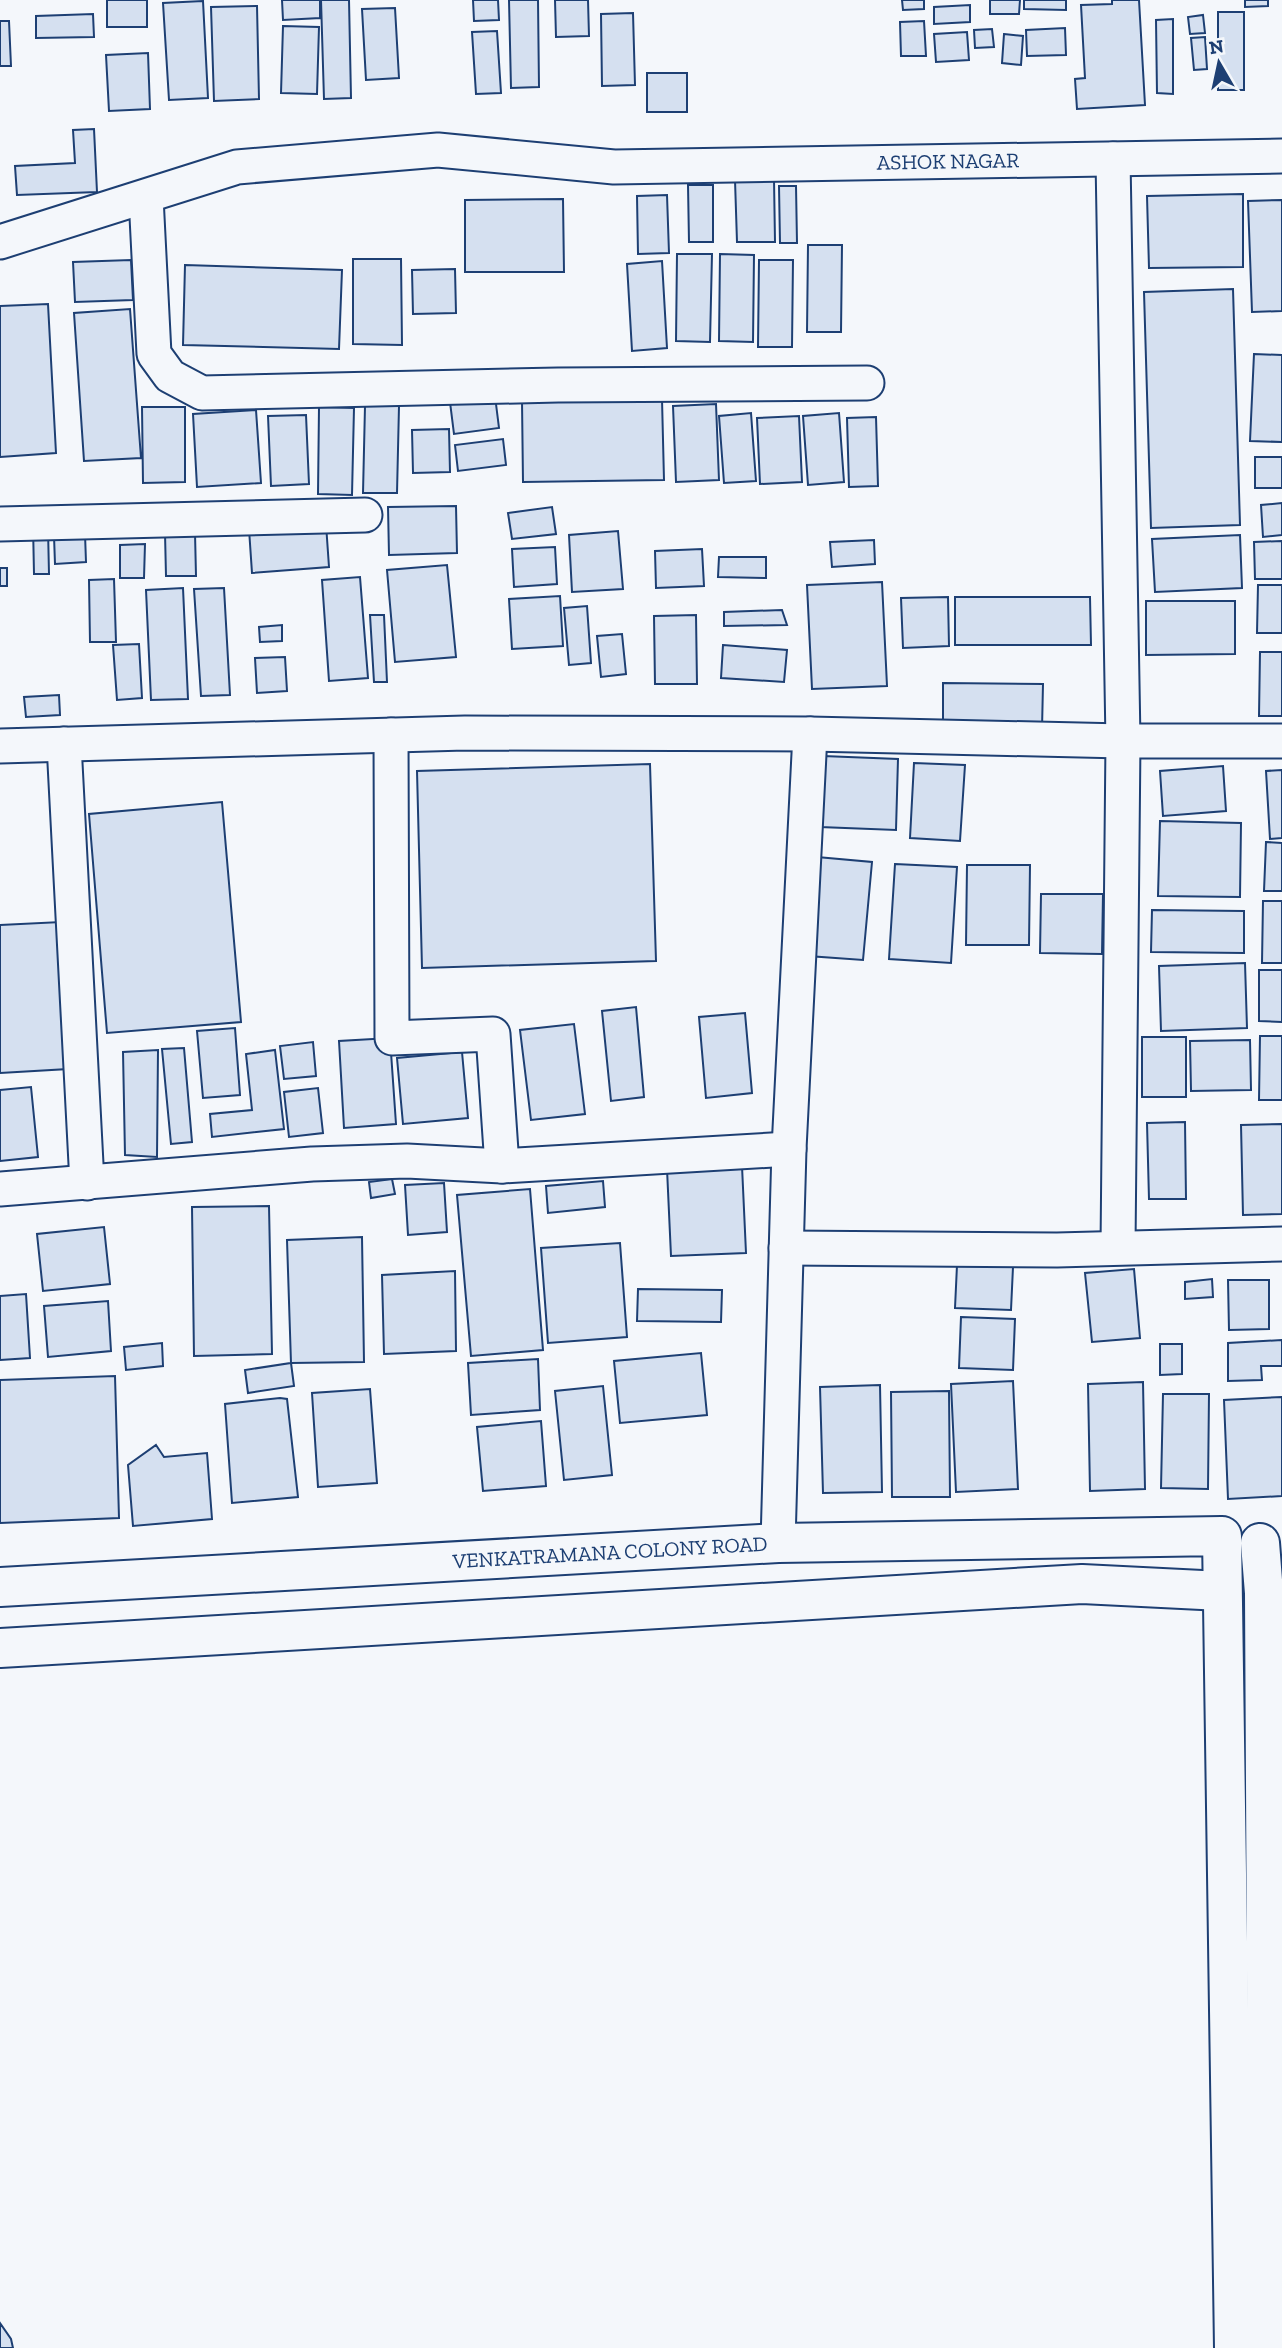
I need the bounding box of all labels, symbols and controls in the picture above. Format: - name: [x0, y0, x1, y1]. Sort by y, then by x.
- north arrow: [1184, 28, 1254, 98]
- text: N: [1207, 34, 1225, 59]
- street label: ASHOK NAGAR: [876, 147, 1019, 175]
- street label: VENKATRAMANA COLONY ROAD: [451, 1531, 768, 1573]

